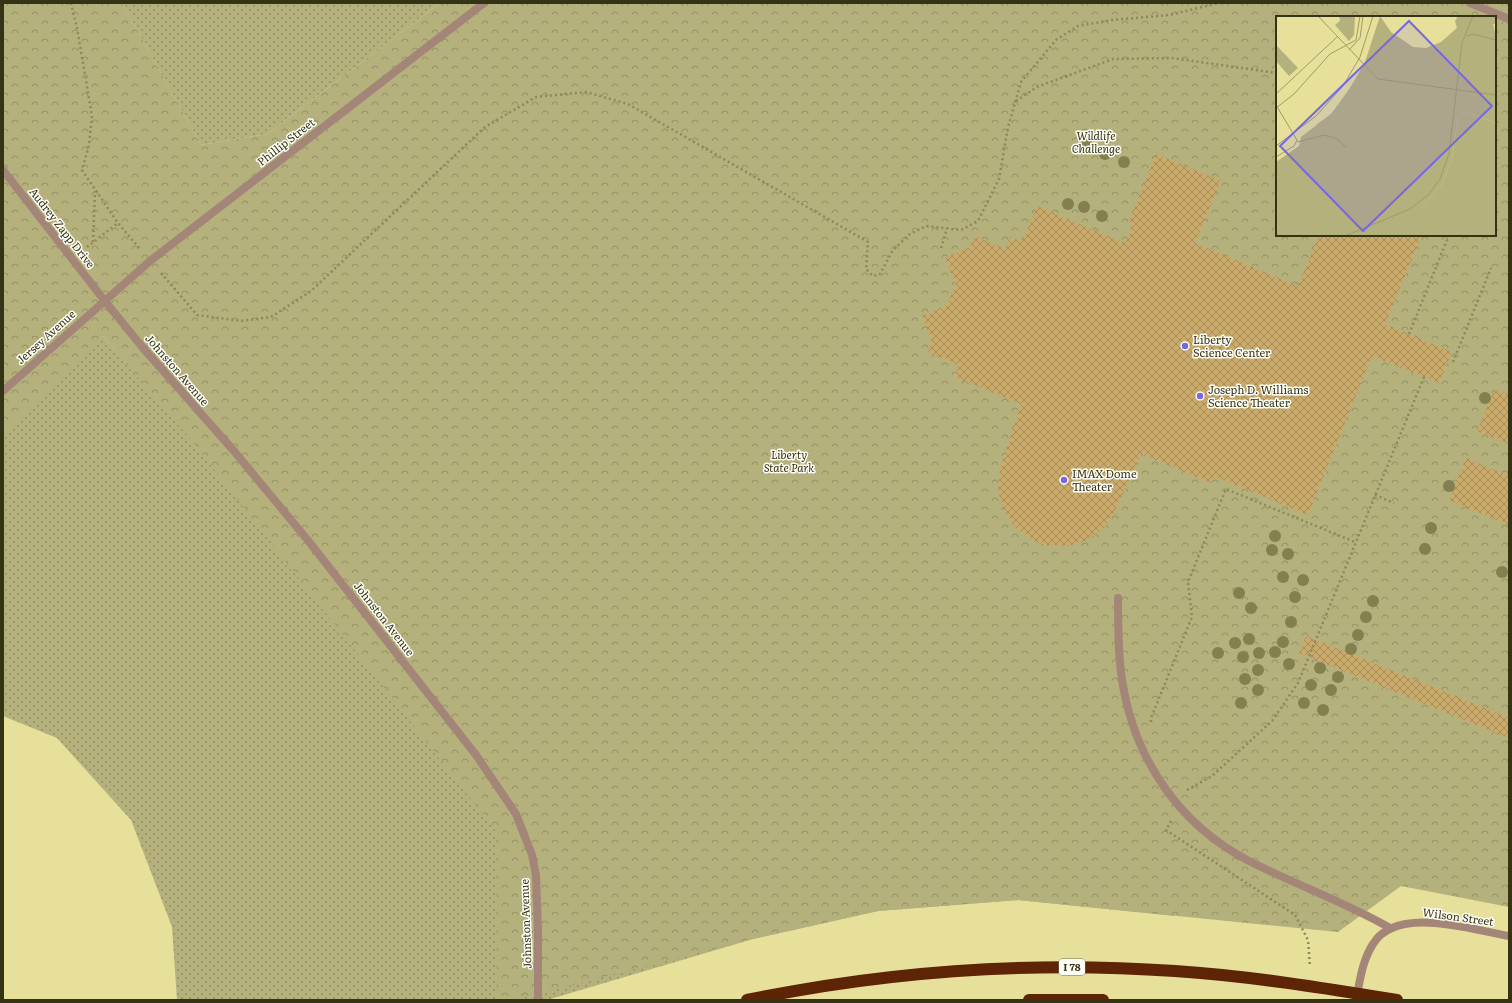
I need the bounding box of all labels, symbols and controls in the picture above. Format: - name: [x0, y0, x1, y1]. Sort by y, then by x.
- inset map: [1276, 16, 1496, 236]
- street label: Phillip Street: [253, 113, 318, 169]
- park label: Wildlife Challenge: [1072, 127, 1120, 156]
- street label: Audrey Zapp Drive: [26, 184, 99, 271]
- street label: Jersey Avenue: [12, 305, 78, 367]
- street label: Johnston Avenue: [142, 330, 214, 409]
- place label: Liberty Science Center: [1193, 331, 1271, 360]
- marker: Liberty Science Center: [1180, 341, 1190, 351]
- place label: Joseph D. Williams Science Theater: [1208, 381, 1308, 410]
- marker: Joseph D. Williams Science Theater: [1195, 391, 1205, 401]
- park label: Liberty State Park: [764, 446, 814, 475]
- place label: IMAX Dome Theater: [1072, 465, 1137, 494]
- marker: IMAX Dome Theater: [1059, 475, 1069, 485]
- street label: Johnston Avenue: [351, 578, 419, 659]
- street label: Johnston Avenue: [515, 878, 535, 969]
- street label: Wilson Street: [1422, 903, 1495, 929]
- road number: I 78: [1059, 959, 1085, 975]

